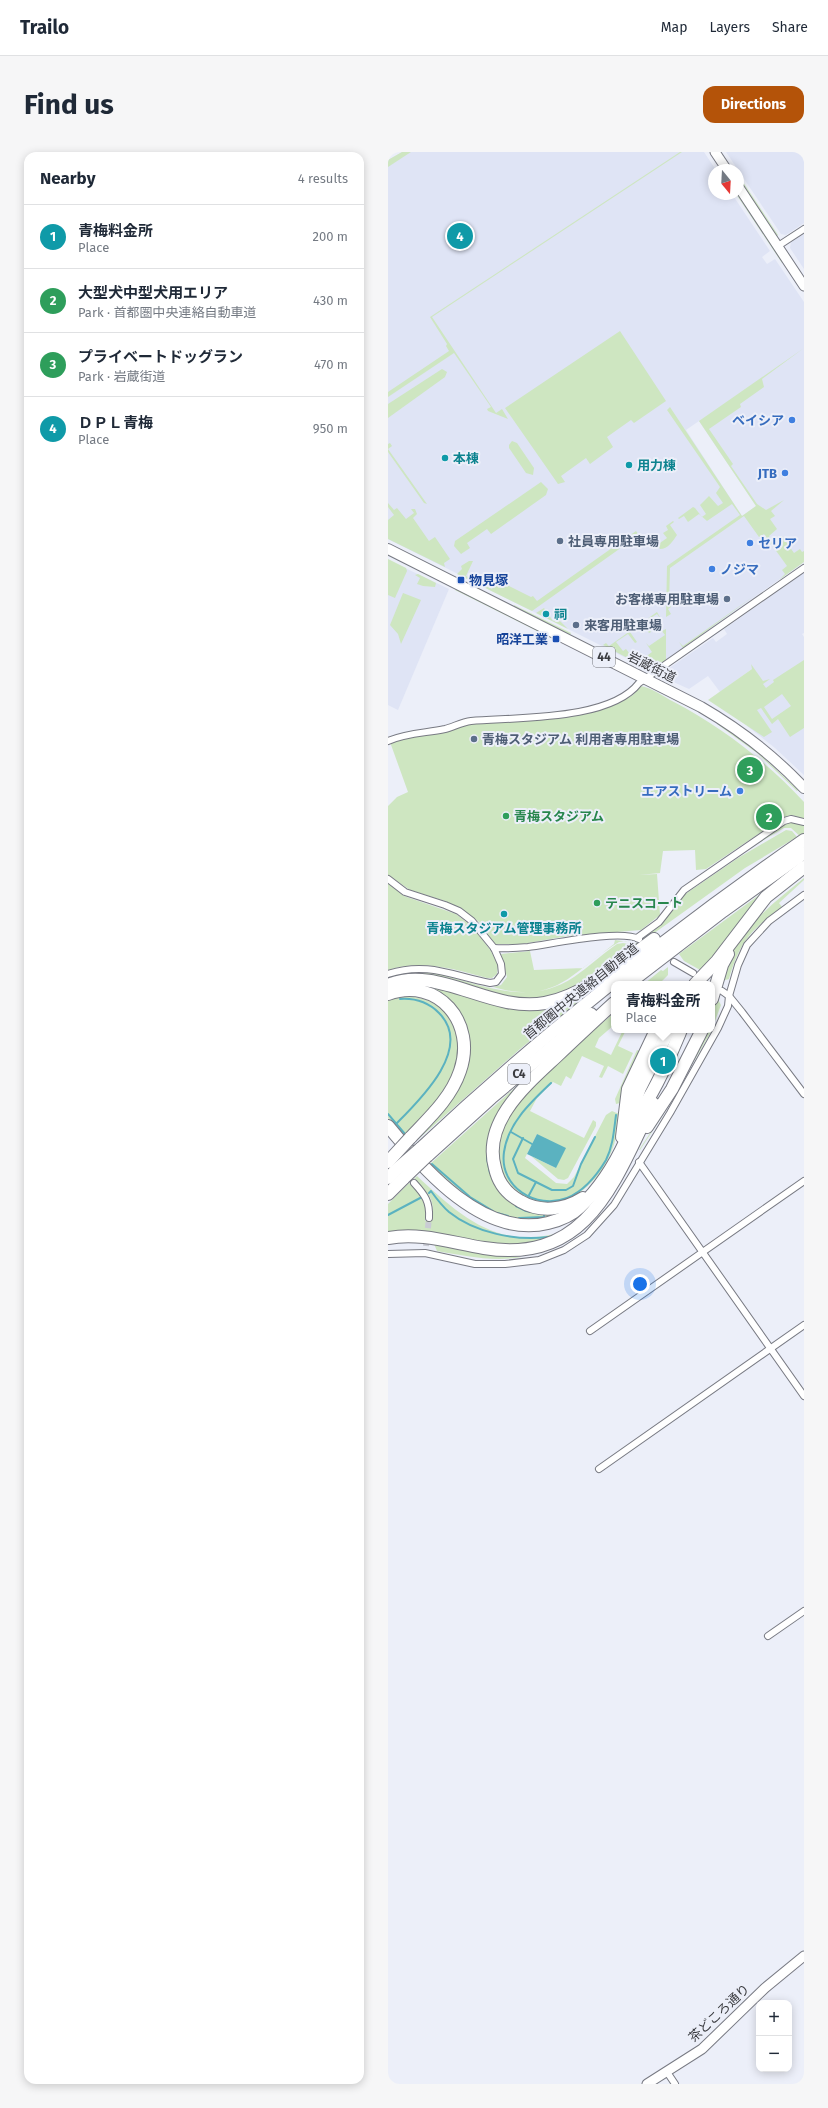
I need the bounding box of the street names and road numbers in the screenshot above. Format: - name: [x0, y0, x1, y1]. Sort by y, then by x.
- road number: 44: [593, 647, 615, 667]
- street label: 岩蔵街道: [625, 649, 679, 685]
- street label: 首都圏中央連絡自動車道: [521, 940, 641, 1042]
- road number: C4: [508, 1064, 530, 1084]
- street label: 茶どころ通り: [685, 1981, 753, 2045]

